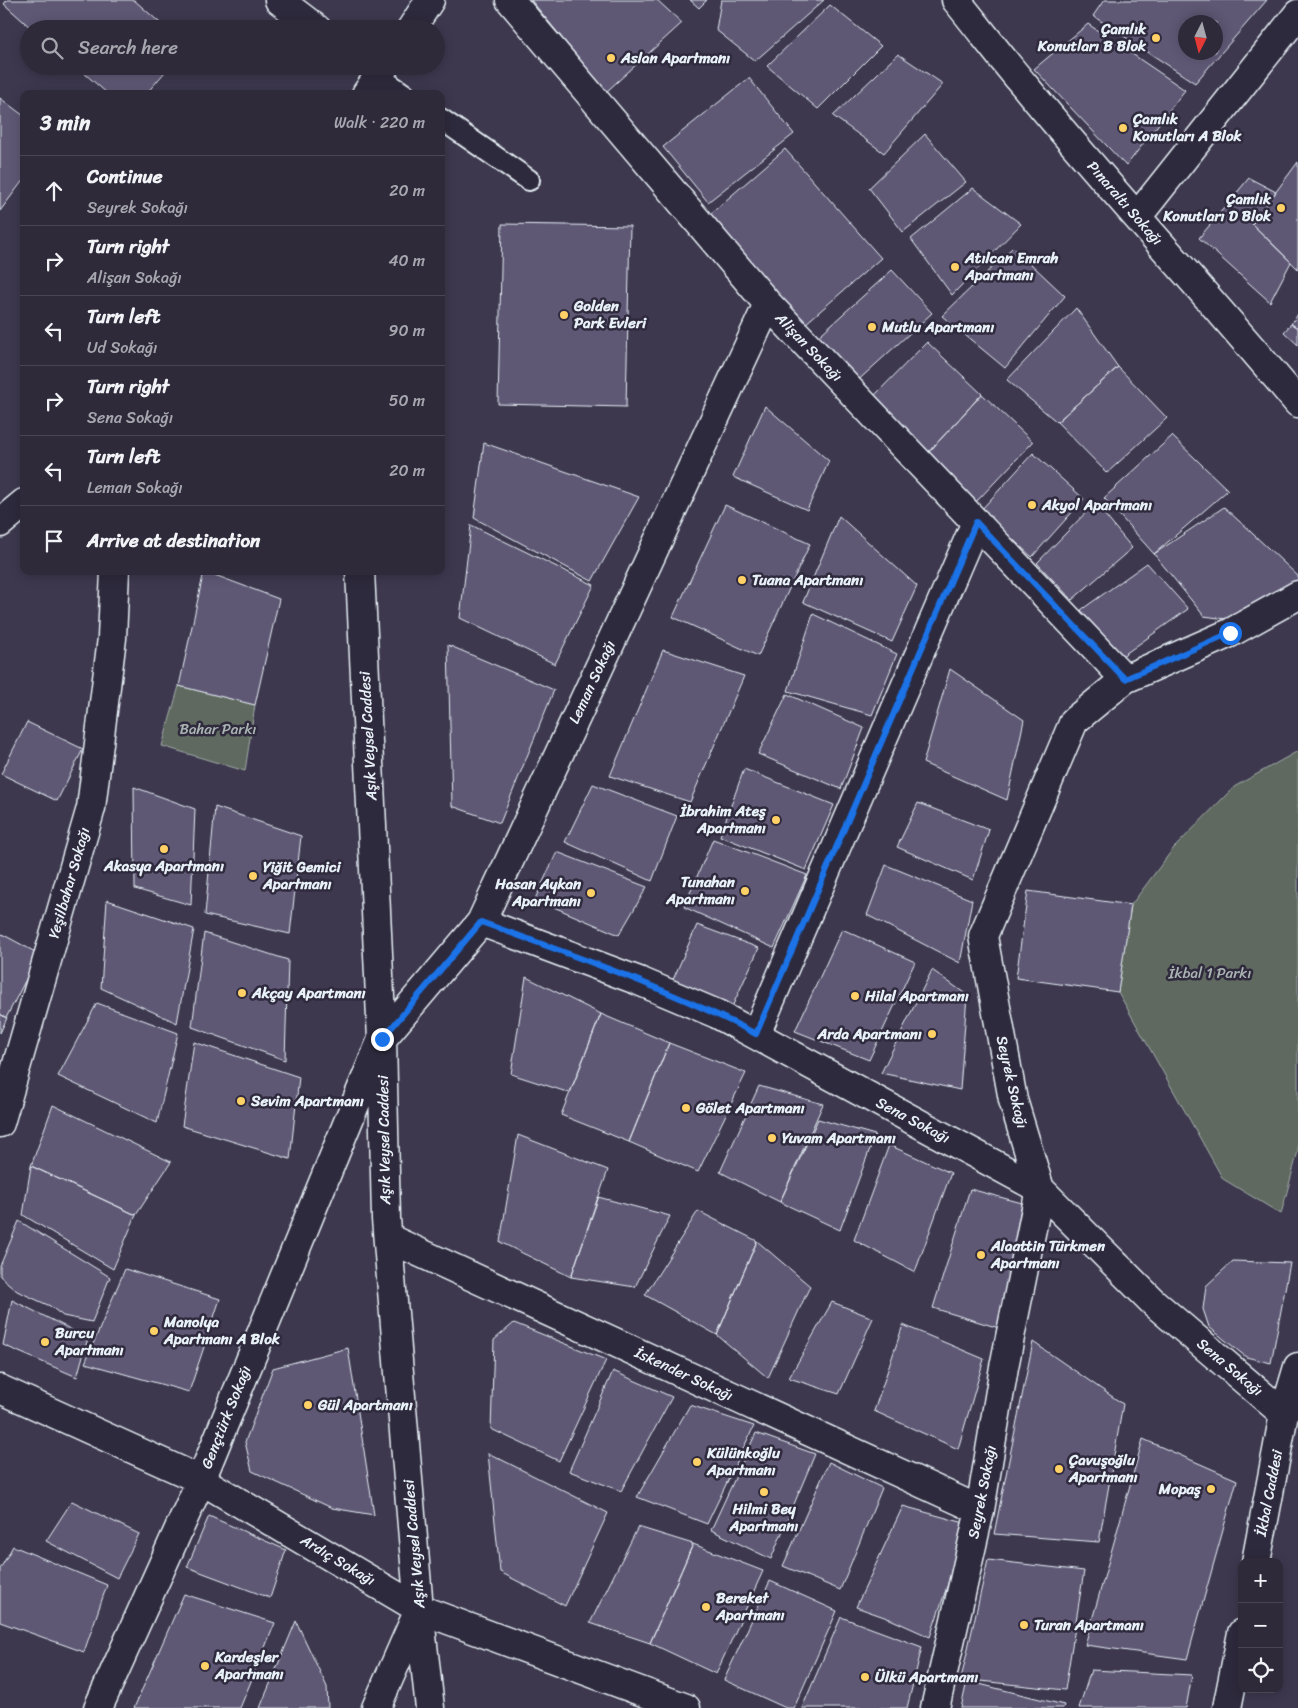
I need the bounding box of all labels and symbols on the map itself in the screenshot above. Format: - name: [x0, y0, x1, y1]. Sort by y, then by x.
- north arrow: [1178, 15, 1223, 60]
- place label: Çamlık Konutları B Blok: [1037, 16, 1147, 59]
- marker: Çamlık Konutları B Blok: [1150, 32, 1162, 44]
- place label: Aslan Apartmanı: [620, 45, 730, 71]
- marker: Aslan Apartmanı: [605, 52, 617, 64]
- place label: Çamlık Konutları A Blok: [1132, 106, 1243, 149]
- marker: Çamlık Konutları A Blok: [1117, 122, 1129, 134]
- street label: Pınaraltı Sokağı: [1081, 155, 1169, 251]
- place label: Çamlık Konutları D Blok: [1162, 186, 1272, 229]
- marker: Çamlık Konutları D Blok: [1275, 202, 1287, 214]
- place label: Atılcan Emrah Apartmanı: [964, 245, 1058, 288]
- marker: Atılcan Emrah Apartmanı: [949, 261, 961, 273]
- place label: Golden Park Evleri: [573, 293, 647, 336]
- street label: Alişan Sokağı: [768, 305, 849, 388]
- marker: Golden Park Evleri: [558, 309, 570, 321]
- place label: Mutlu Apartmanı: [881, 314, 994, 340]
- marker: Mutlu Apartmanı: [866, 321, 878, 333]
- place label: Akyol Apartmanı: [1041, 492, 1152, 518]
- marker: Akyol Apartmanı: [1026, 499, 1038, 511]
- place label: Tuana Apartmanı: [752, 567, 863, 593]
- marker: Tuana Apartmanı: [736, 574, 748, 586]
- route start: [1219, 622, 1242, 645]
- street label: Leman Sokağı: [561, 636, 623, 728]
- street label: Aşık Veysel Caddesi: [352, 670, 384, 802]
- park label: Bahar Parkı: [179, 716, 257, 742]
- place label: İbrahim Ateş Apartmanı: [679, 798, 767, 841]
- marker: İbrahim Ateş Apartmanı: [770, 814, 782, 826]
- street label: Yeşilbahar Sokağı: [41, 824, 97, 942]
- marker: Akasya Apartmanı: [158, 843, 170, 855]
- place label: Akasya Apartmanı: [103, 853, 224, 879]
- place label: Yiğit Gemici Apartmanı: [262, 854, 341, 897]
- place label: Tunahan Apartmanı: [665, 869, 736, 912]
- marker: Yiğit Gemici Apartmanı: [247, 870, 259, 882]
- place label: Hasan Aykan Apartmanı: [494, 871, 582, 914]
- marker: Tunahan Apartmanı: [739, 885, 751, 897]
- marker: Hasan Aykan Apartmanı: [585, 887, 597, 899]
- park label: İkbal 1 Parkı: [1168, 960, 1251, 986]
- place label: Akçay Apartmanı: [251, 980, 366, 1006]
- place label: Hilal Apartmanı: [864, 983, 969, 1009]
- marker: Akçay Apartmanı: [236, 987, 248, 999]
- marker: Hilal Apartmanı: [849, 990, 861, 1002]
- place label: Arda Apartmanı: [816, 1021, 922, 1047]
- route end: [371, 1028, 394, 1051]
- marker: Arda Apartmanı: [926, 1028, 938, 1040]
- street label: Seyrek Sokağı: [989, 1033, 1035, 1131]
- street label: Aşık Veysel Caddesi: [370, 1074, 398, 1206]
- place label: Sevim Apartmanı: [250, 1088, 364, 1114]
- street label: Sena Sokağı: [871, 1090, 955, 1150]
- marker: Sevim Apartmanı: [235, 1095, 247, 1107]
- place label: Gölet Apartmanı: [695, 1095, 805, 1121]
- marker: Gölet Apartmanı: [680, 1102, 692, 1114]
- place label: Yuvam Apartmanı: [782, 1125, 896, 1151]
- marker: Yuvam Apartmanı: [766, 1132, 778, 1144]
- place label: Alaattin Türkmen Apartmanı: [990, 1233, 1106, 1276]
- marker: Alaattin Türkmen Apartmanı: [975, 1249, 987, 1261]
- place label: Manolya Apartmanı A Blok: [163, 1309, 281, 1352]
- place label: Burcu Apartmanı: [54, 1320, 124, 1363]
- marker: Manolya Apartmanı A Blok: [148, 1325, 160, 1337]
- street label: Sena Sokağı: [1191, 1331, 1269, 1403]
- marker: Burcu Apartmanı: [39, 1336, 51, 1348]
- street label: İskender Sokağı: [629, 1339, 738, 1408]
- street label: Gençtürk Sokağı: [193, 1361, 259, 1473]
- place label: Gül Apartmanı: [317, 1392, 413, 1418]
- marker: Gül Apartmanı: [302, 1399, 314, 1411]
- place label: Külünkoğlu Apartmanı: [706, 1440, 781, 1483]
- street label: Seyrek Sokağı: [960, 1443, 1004, 1541]
- place label: Çavuşoğlu Apartmanı: [1068, 1447, 1138, 1490]
- street label: İkbal Caddesi: [1248, 1447, 1290, 1540]
- marker: Külünkoğlu Apartmanı: [691, 1456, 703, 1468]
- marker: Çavuşoğlu Apartmanı: [1053, 1463, 1065, 1475]
- place label: Mopaş: [1158, 1476, 1202, 1502]
- street label: Aşık Veysel Caddesi: [395, 1478, 433, 1611]
- marker: Mopaş: [1205, 1483, 1217, 1495]
- marker: Hilmi Bey Apartmanı: [758, 1486, 770, 1498]
- place label: Hilmi Bey Apartmanı: [729, 1496, 798, 1539]
- street label: Ardıç Sokağı: [295, 1527, 381, 1593]
- place label: Bereket Apartmanı: [715, 1585, 785, 1628]
- marker: Bereket Apartmanı: [700, 1601, 712, 1613]
- place label: Turan Apartmanı: [1034, 1612, 1144, 1638]
- marker: Turan Apartmanı: [1018, 1619, 1030, 1631]
- place label: Kardeşler Apartmanı: [214, 1644, 284, 1687]
- marker: Kardeşler Apartmanı: [199, 1660, 211, 1672]
- place label: Ülkü Apartmanı: [875, 1664, 978, 1690]
- marker: Ülkü Apartmanı: [859, 1671, 871, 1683]

